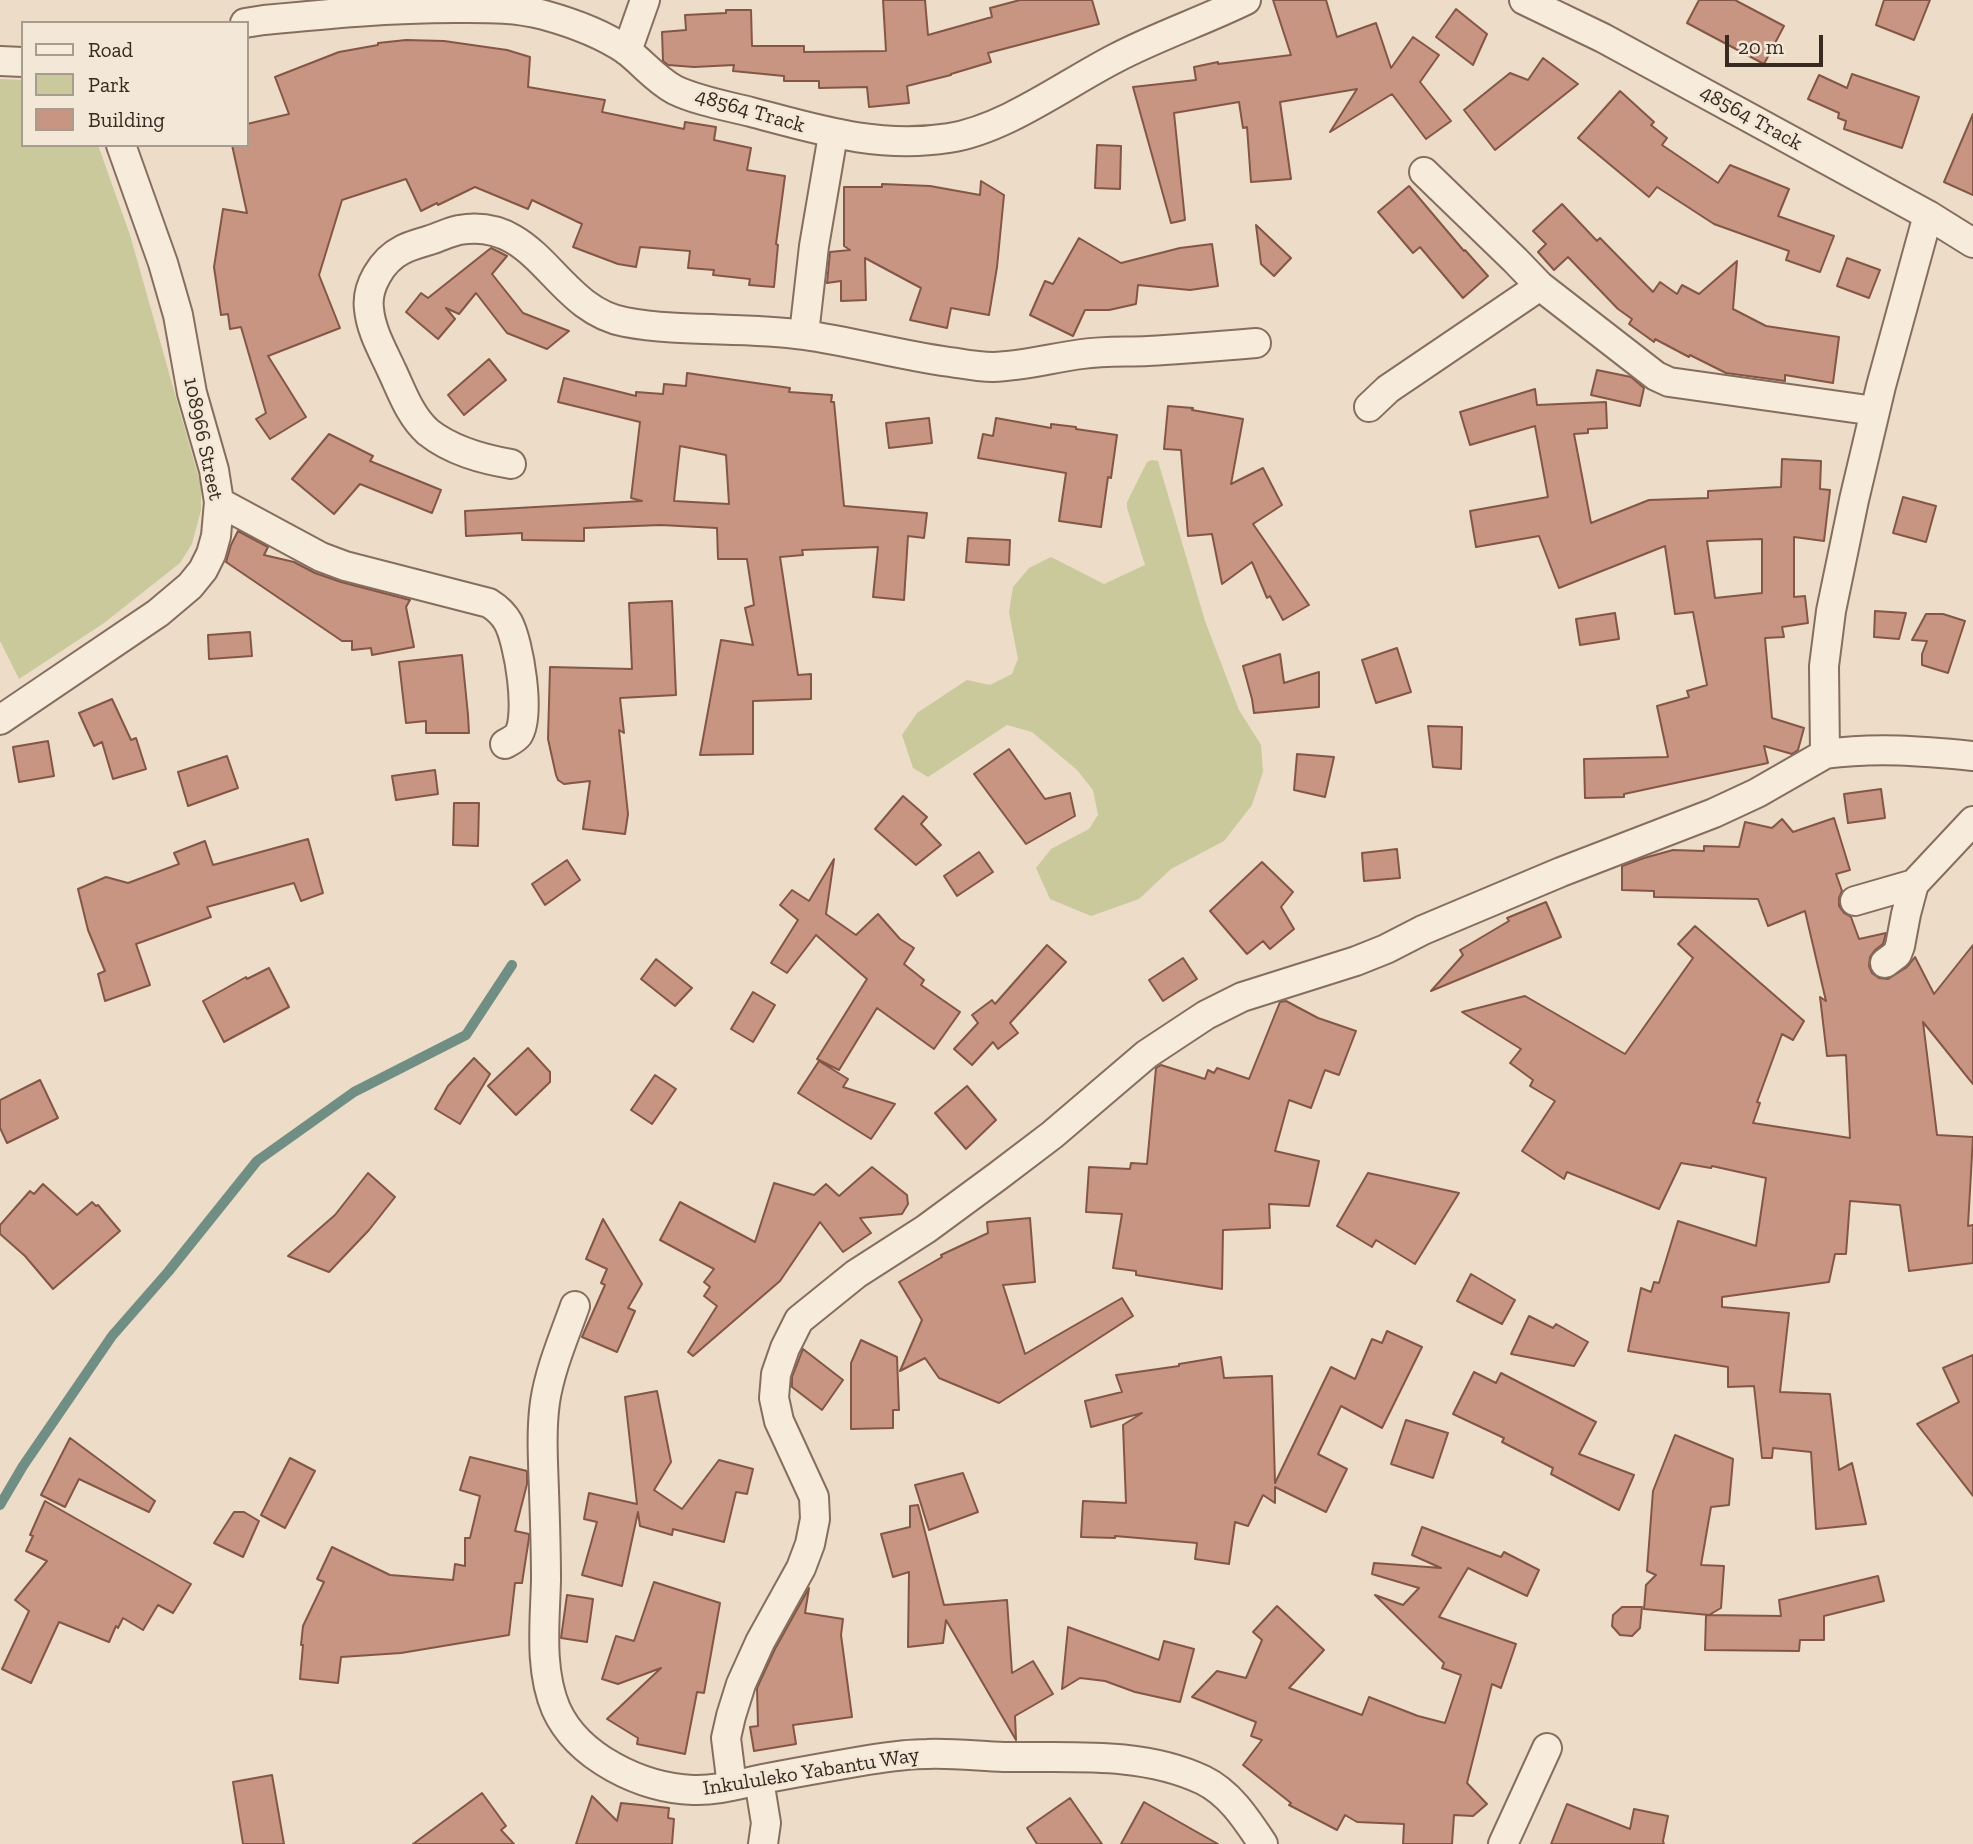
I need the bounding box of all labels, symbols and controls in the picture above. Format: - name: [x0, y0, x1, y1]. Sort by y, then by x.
- legend: [21, 21, 248, 147]
- scale bar: [1728, 21, 1826, 65]
- text: 20 m: [1738, 34, 1784, 59]
- text: Road: [88, 37, 133, 62]
- text: Park: [88, 72, 130, 97]
- street label: 48564 Track: [1696, 80, 1806, 156]
- street label: 48564 Track: [692, 83, 808, 139]
- text: Building: [88, 107, 165, 132]
- street label: 108966 Street: [178, 375, 228, 503]
- street label: Inkululeko Yabantu Way: [701, 1742, 921, 1802]

